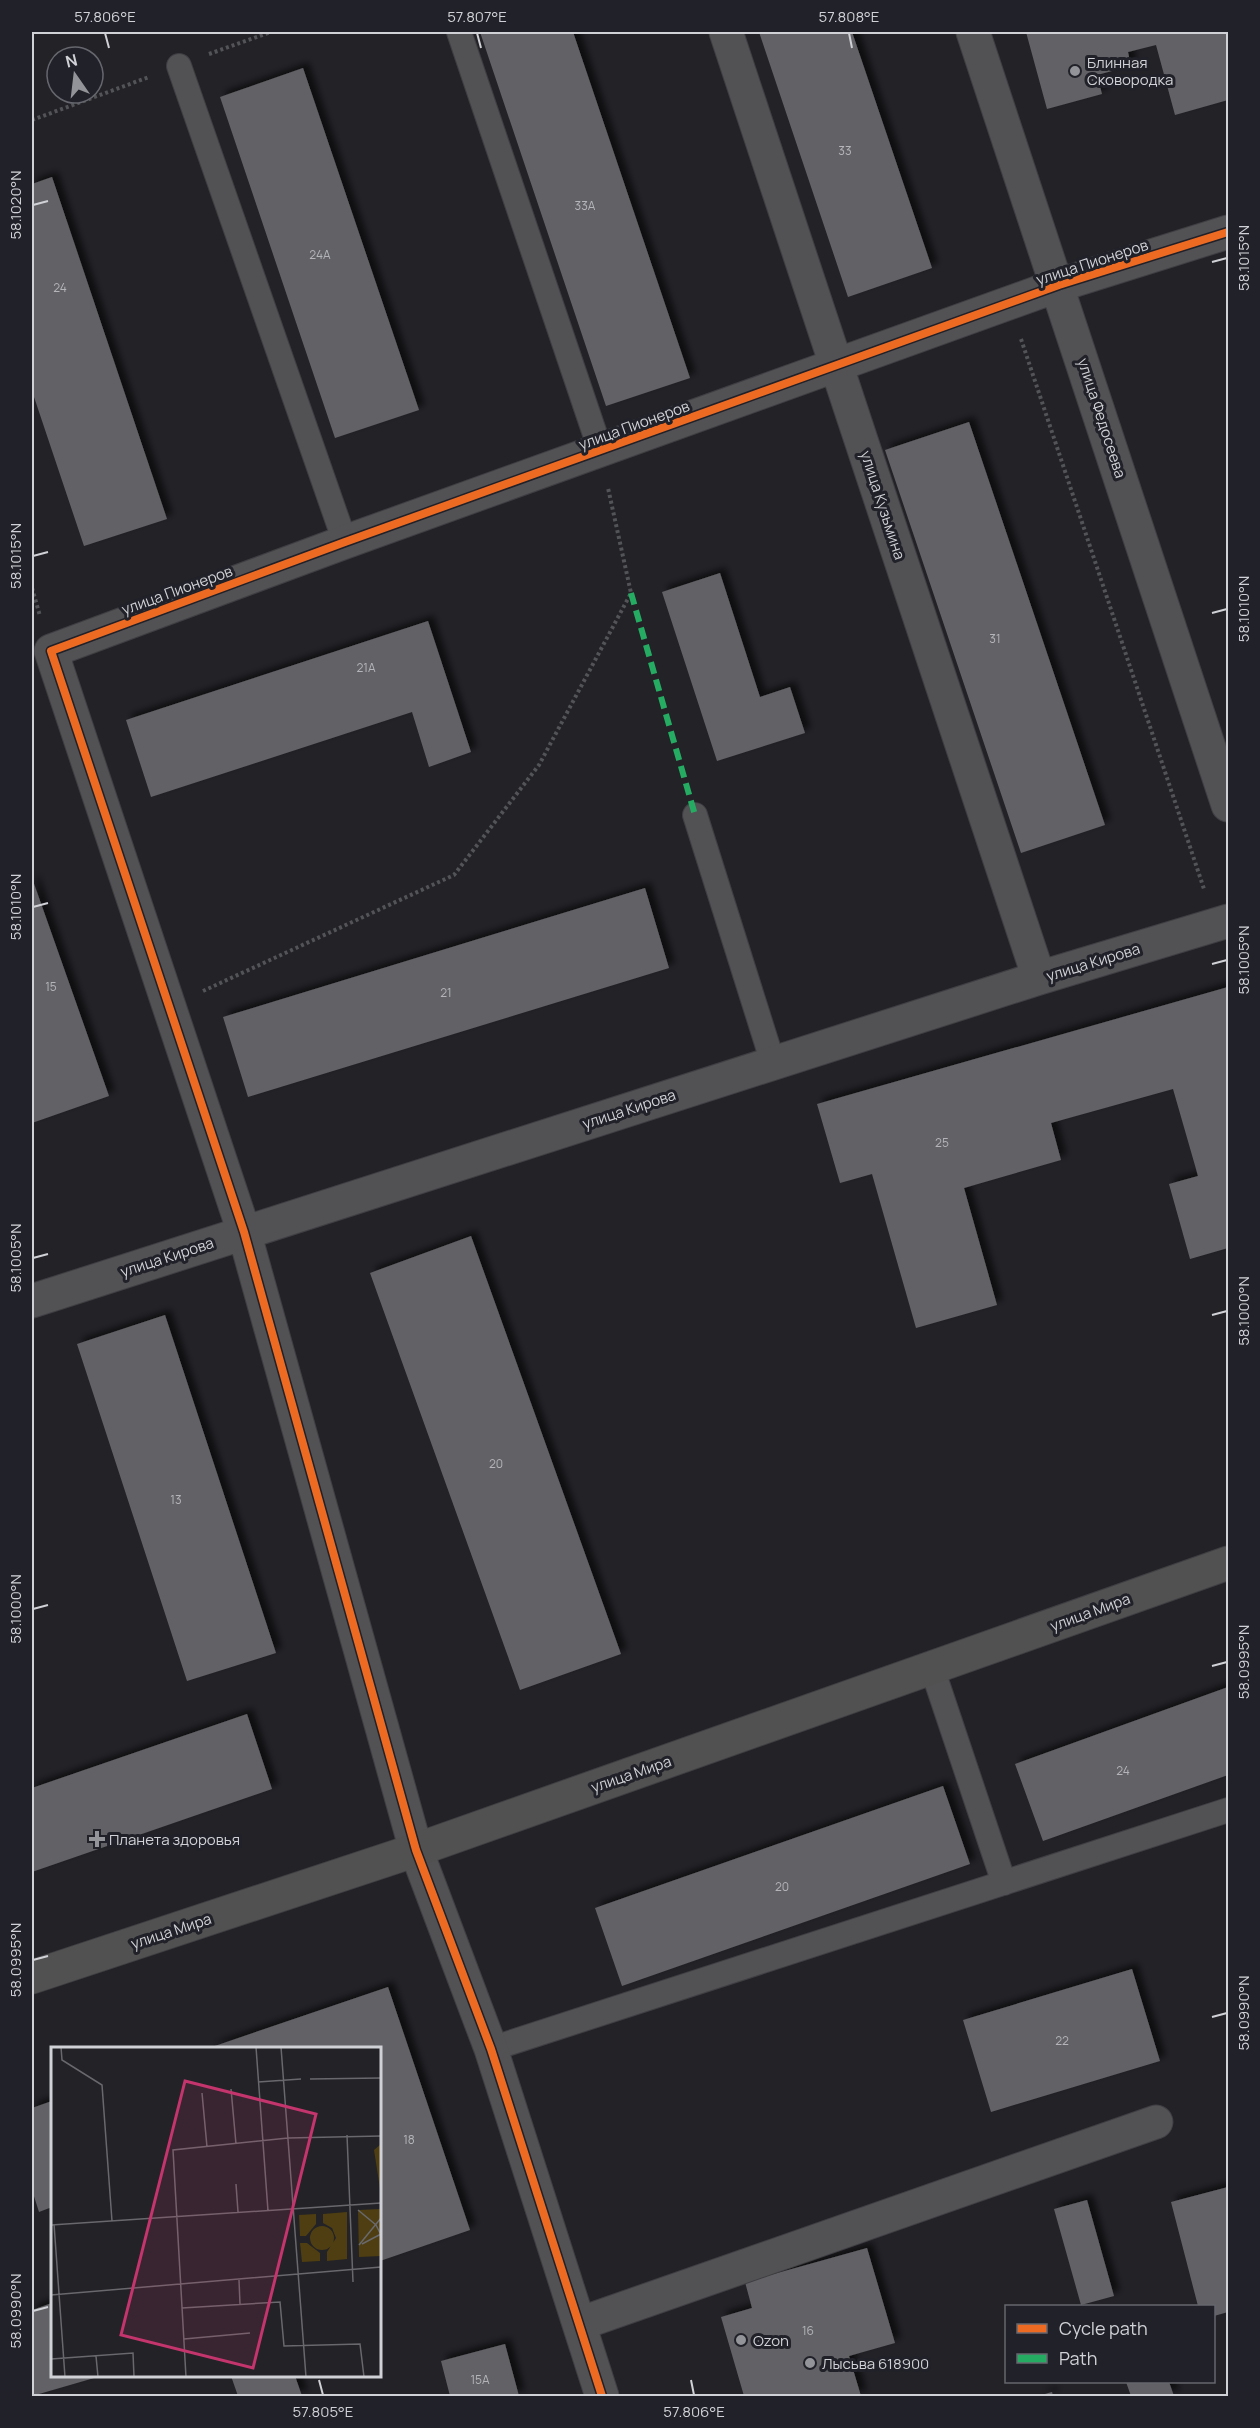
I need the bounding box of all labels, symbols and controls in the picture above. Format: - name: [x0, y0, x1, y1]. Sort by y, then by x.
- text: 57.806°E: [74, 6, 136, 27]
- text: 57.807°E: [447, 6, 507, 27]
- text: 57.808°E: [819, 6, 879, 27]
- north arrow: [45, 45, 105, 105]
- text: N: [63, 48, 80, 73]
- place label: Блинная Сковородка: [1087, 52, 1173, 90]
- marker: Блинная Сковородка: [1068, 64, 1082, 78]
- house number: 33: [838, 142, 852, 159]
- text: 58.1020°N: [5, 170, 26, 240]
- house number: 33А: [575, 197, 596, 214]
- text: 58.1015°N: [1233, 225, 1254, 291]
- street label: улица Пионеров: [1033, 234, 1151, 290]
- house number: 24А: [309, 246, 331, 263]
- house number: 24: [53, 279, 67, 296]
- street label: улица Федосеева: [1073, 355, 1131, 481]
- street label: улица Пионеров: [576, 395, 692, 455]
- street label: улица Кузьмина: [856, 448, 910, 562]
- text: 58.1015°N: [5, 523, 26, 589]
- street label: улица Пионеров: [119, 560, 235, 620]
- text: 58.1010°N: [1233, 576, 1254, 642]
- house number: 31: [989, 630, 1001, 647]
- house number: 21А: [356, 659, 376, 676]
- text: 58.1010°N: [5, 874, 26, 940]
- text: 58.1005°N: [1233, 925, 1254, 995]
- street label: улица Кирова: [1044, 938, 1142, 986]
- house number: 15: [45, 978, 57, 995]
- house number: 21: [440, 984, 452, 1001]
- street label: улица Кирова: [580, 1084, 678, 1134]
- house number: 25: [935, 1134, 949, 1151]
- text: 58.1005°N: [5, 1223, 26, 1293]
- street label: улица Кирова: [118, 1232, 216, 1282]
- text: 58.1000°N: [1233, 1276, 1254, 1346]
- house number: 20: [489, 1455, 503, 1472]
- house number: 13: [170, 1491, 182, 1508]
- text: 58.1000°N: [5, 1574, 26, 1644]
- street label: улица Мира: [1047, 1588, 1133, 1636]
- text: 58.0995°N: [1233, 1625, 1254, 1699]
- street label: улица Мира: [588, 1750, 674, 1798]
- house number: 24: [1116, 1762, 1130, 1779]
- place label: Планета здоровья: [109, 1829, 240, 1850]
- marker: Планета здоровья: [90, 1832, 104, 1846]
- house number: 20: [775, 1878, 789, 1895]
- street label: улица Мира: [128, 1908, 214, 1954]
- text: 58.0995°N: [5, 1923, 26, 1997]
- text: 58.0990°N: [1233, 1975, 1254, 2051]
- house number: 22: [1055, 2032, 1069, 2049]
- inset map: [51, 2047, 381, 2377]
- house number: 18: [403, 2131, 415, 2148]
- text: 58.0990°N: [5, 2273, 26, 2349]
- legend: [1005, 2305, 1215, 2383]
- text: Cycle path: [1059, 2316, 1148, 2340]
- house number: 16: [802, 2322, 814, 2339]
- place label: Ozon: [753, 2330, 789, 2351]
- marker: Ozon: [734, 2333, 748, 2347]
- text: Path: [1059, 2346, 1097, 2370]
- place label: Лысьва 618900: [822, 2353, 929, 2374]
- marker: Лысьва 618900: [803, 2356, 817, 2370]
- house number: 15А: [470, 2371, 490, 2388]
- text: 57.805°E: [293, 2401, 353, 2422]
- text: 57.806°E: [663, 2401, 725, 2422]

